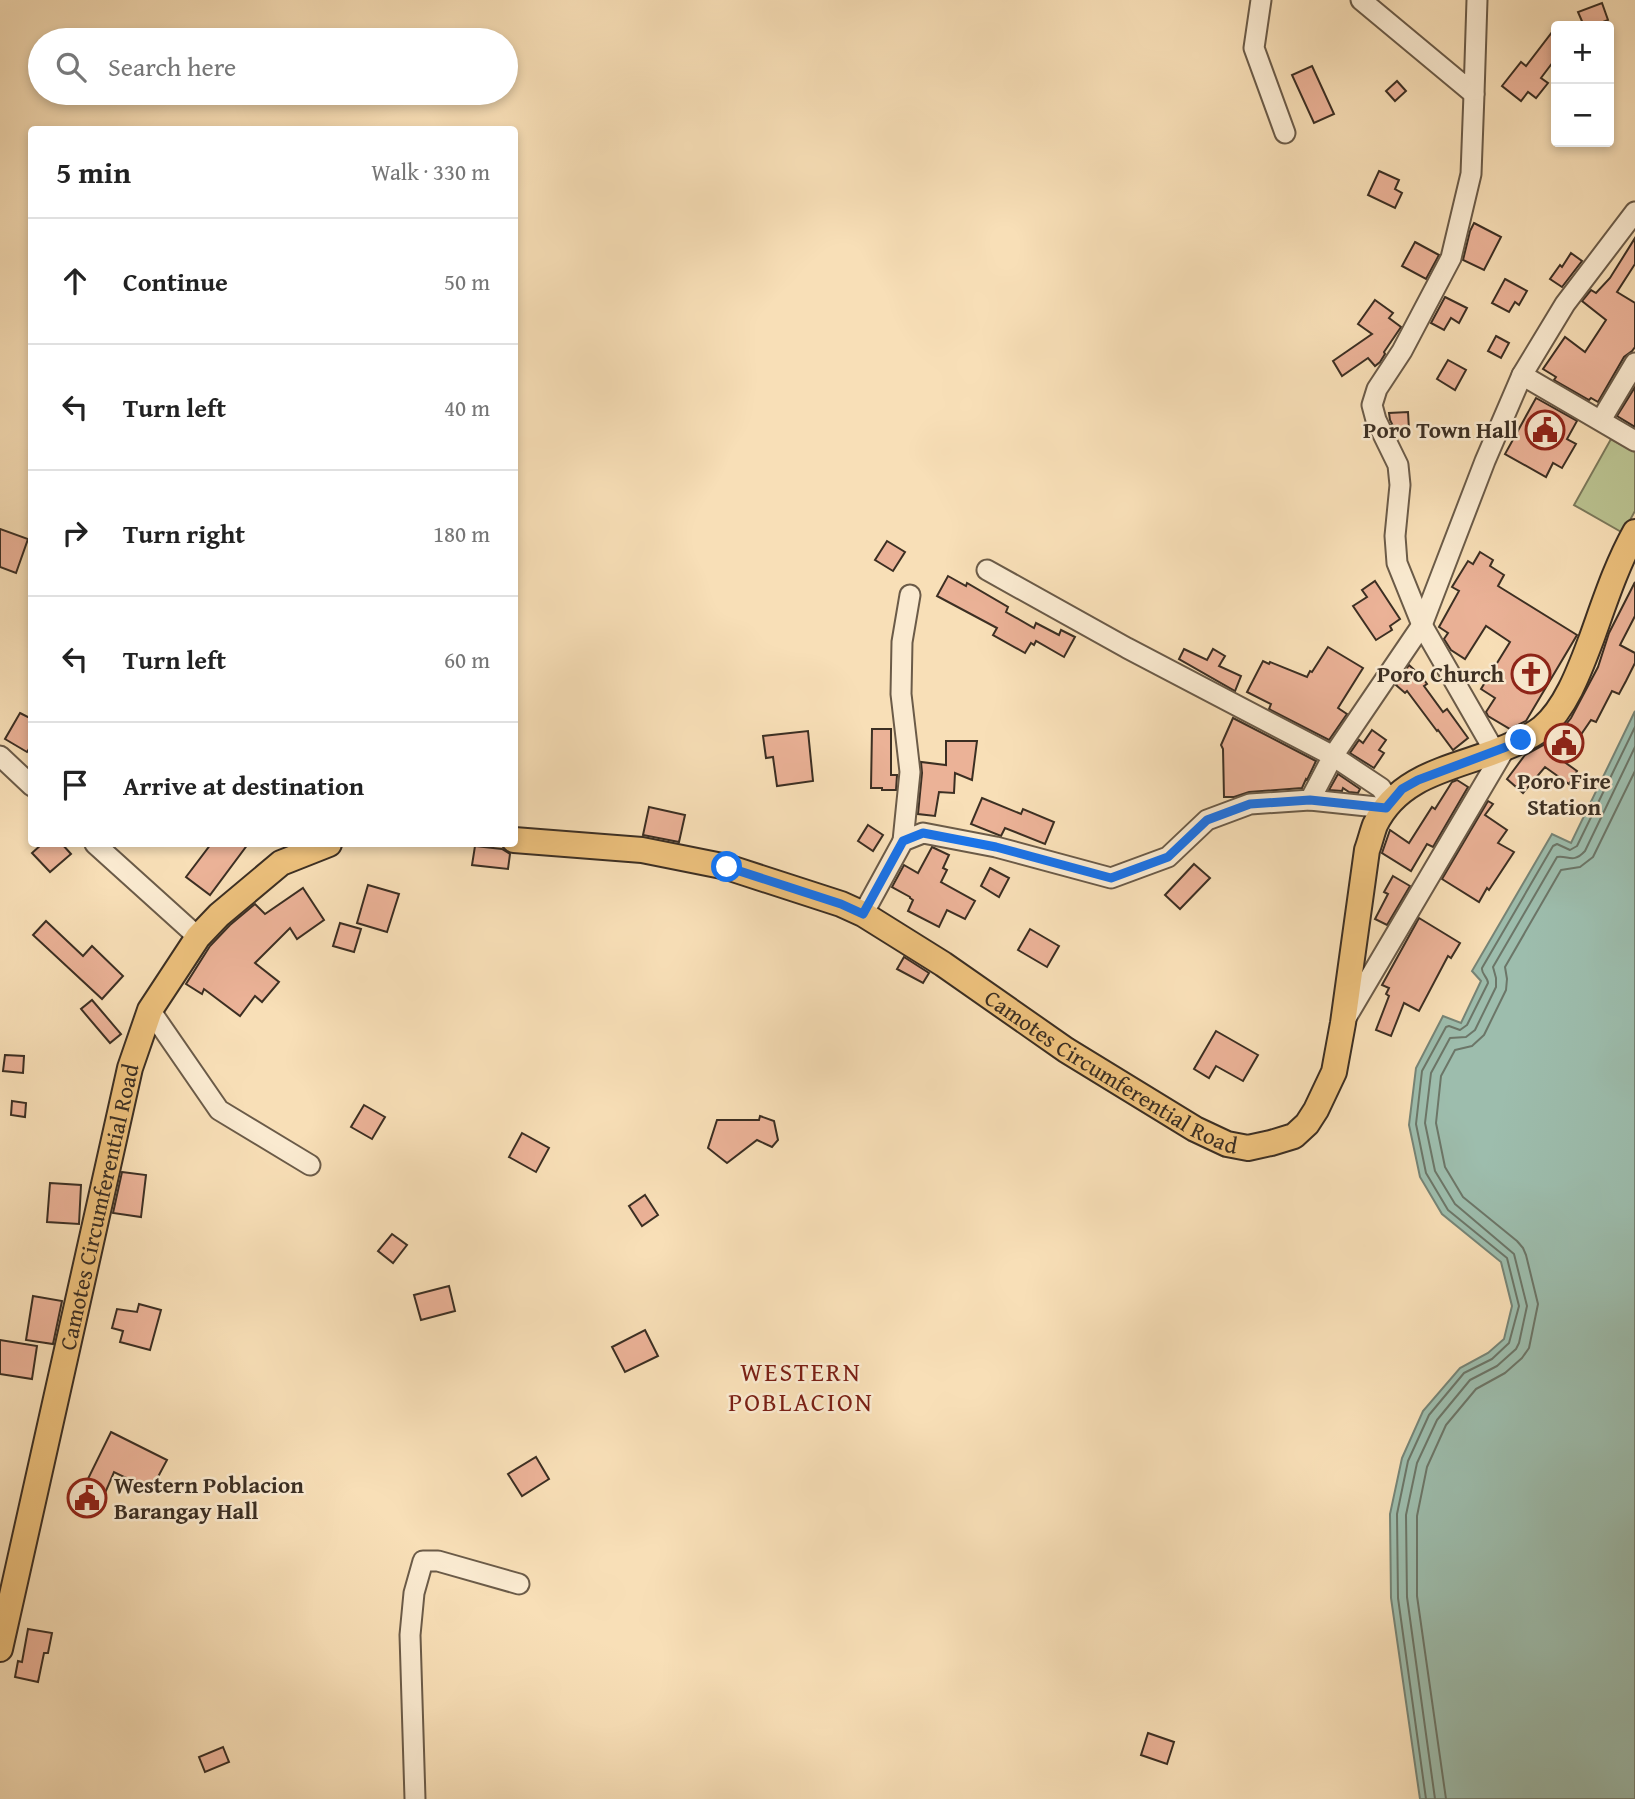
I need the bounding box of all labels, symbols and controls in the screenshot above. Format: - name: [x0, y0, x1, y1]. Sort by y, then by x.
- map controls: [1551, 21, 1614, 147]
- button: +: [1551, 21, 1614, 84]
- search box: [28, 28, 518, 105]
- text: Search here: [108, 47, 236, 86]
- icon: search: [52, 48, 90, 86]
- button: −: [1551, 84, 1614, 147]
- text: 5 min: [56, 150, 131, 194]
- text: Walk · 330 m: [371, 155, 490, 188]
- icon: ahead: [56, 262, 94, 300]
- text: Continue: [123, 262, 228, 301]
- text: 50 m: [444, 265, 490, 298]
- icon: left: [56, 388, 94, 426]
- text: Turn left: [123, 388, 226, 427]
- text: 40 m: [444, 391, 490, 424]
- public building icon: Poro Town Hall: [1524, 409, 1566, 451]
- place label: Poro Town Hall: [1363, 413, 1518, 446]
- icon: right: [56, 514, 94, 552]
- text: Turn right: [123, 514, 245, 553]
- text: 180 m: [433, 517, 490, 550]
- icon: left: [56, 640, 94, 678]
- text: Turn left: [123, 640, 226, 679]
- text: 60 m: [444, 643, 490, 676]
- church icon: Poro Church: [1510, 653, 1552, 695]
- place label: Poro Church: [1377, 657, 1504, 690]
- public building icon: Poro Fire Station: [1543, 722, 1585, 764]
- route end: [1505, 724, 1536, 755]
- place label: Poro Fire Station: [1517, 764, 1611, 823]
- icon: arrive: [56, 766, 94, 804]
- text: Arrive at destination: [123, 766, 364, 805]
- route start: [711, 851, 742, 882]
- street label: Camotes Circumferential Road: [978, 981, 1241, 1162]
- street label: Camotes Circumferential Road: [50, 1060, 147, 1353]
- district label: WESTERN POBLACION: [728, 1352, 874, 1421]
- place label: Western Poblacion Barangay Hall: [114, 1468, 304, 1527]
- public building icon: Western Poblacion Barangay Hall: [66, 1477, 108, 1519]

